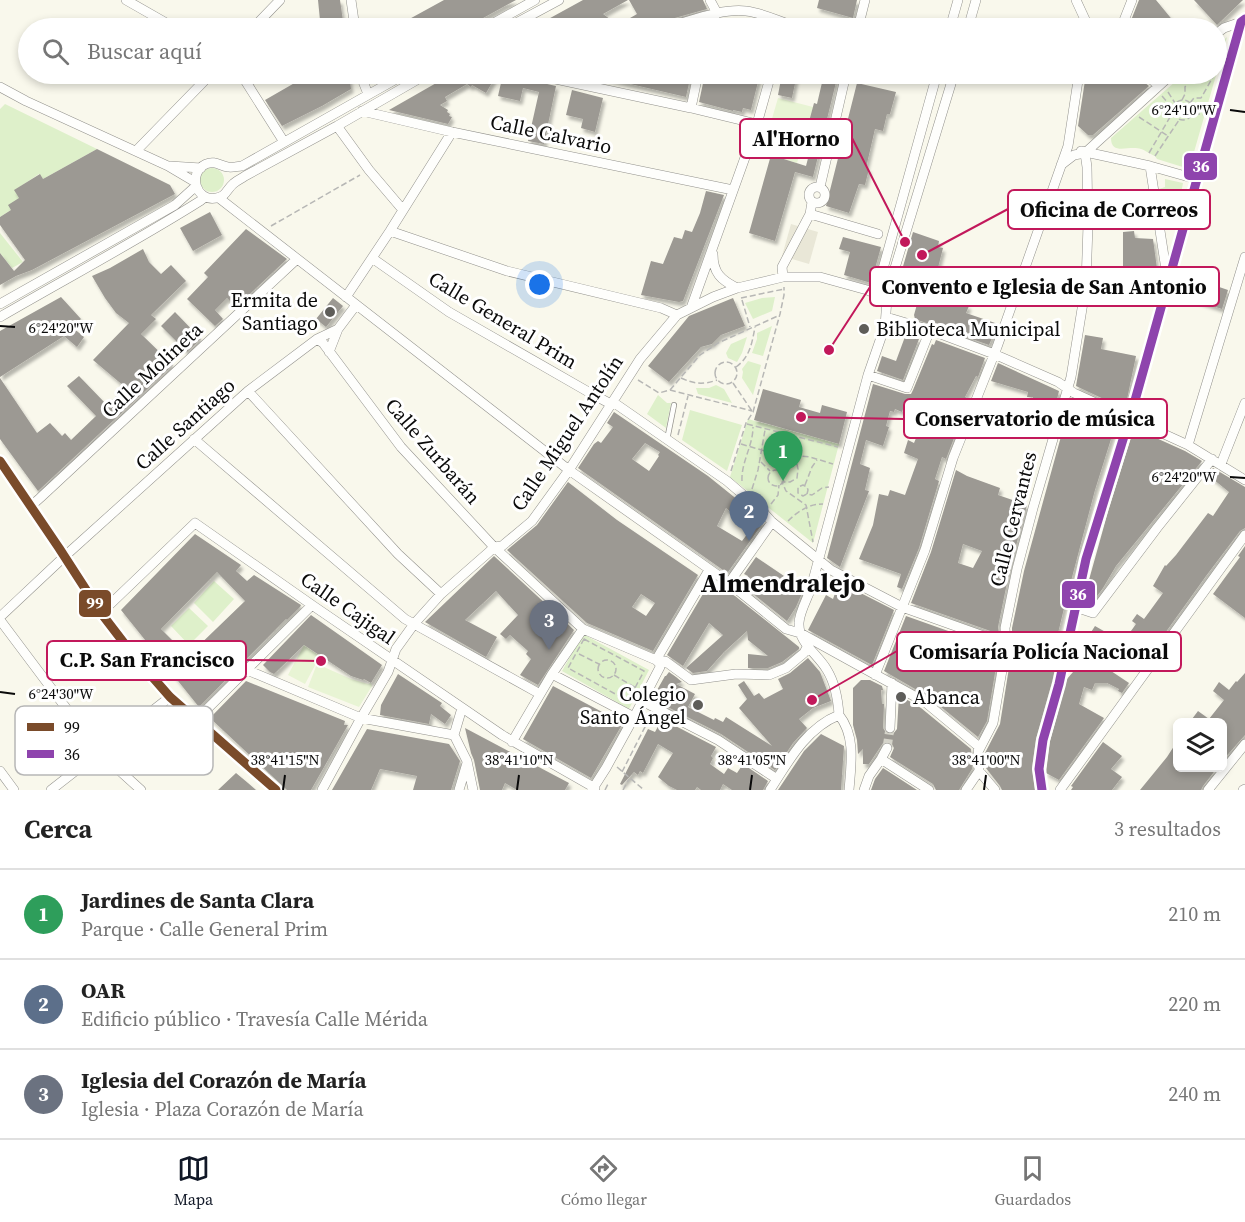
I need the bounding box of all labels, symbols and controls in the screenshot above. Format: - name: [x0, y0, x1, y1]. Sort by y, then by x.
- search box: [18, 18, 1227, 84]
- icon: search: [39, 35, 72, 68]
- text: Buscar aquí: [87, 36, 202, 66]
- text: 6°24'10"W: [1152, 99, 1217, 120]
- street label: Calle Calvario: [488, 107, 614, 161]
- callout: Al'Horno: [740, 119, 852, 158]
- text: Al'Horno: [752, 124, 840, 153]
- line badge: 36: [1183, 152, 1218, 181]
- text: 36: [1192, 155, 1210, 177]
- callout: Oficina de Correos: [1008, 190, 1210, 229]
- text: Oficina de Correos: [1020, 195, 1198, 224]
- street label: Calle General Prim: [423, 265, 583, 375]
- callout: Convento e Iglesia de San Antonio: [870, 267, 1219, 306]
- your location: [525, 270, 554, 299]
- text: Convento e Iglesia de San Antonio: [881, 272, 1207, 301]
- place label: Ermita de Santiago: [231, 286, 318, 337]
- marker: Ermita de Santiago: [323, 305, 337, 319]
- street label: Calle Molineta: [95, 315, 209, 424]
- place label: Biblioteca Municipal: [876, 315, 1061, 343]
- text: 6°24'20"W: [29, 317, 94, 338]
- marker: Biblioteca Municipal: [857, 322, 871, 336]
- street label: Calle Miguel Antolín: [504, 349, 630, 517]
- street label: Calle Santiago: [129, 372, 241, 476]
- street label: Calle Zurbarán: [379, 392, 487, 510]
- callout: Conservatorio de música: [904, 399, 1167, 438]
- text: Conservatorio de música: [915, 404, 1156, 433]
- pin: 1: [764, 432, 802, 481]
- street label: Calle Cervantes: [983, 449, 1043, 589]
- text: 6°24'20"W: [1152, 466, 1217, 487]
- pin: 2: [730, 492, 768, 541]
- street label: Calle Cajigal: [295, 565, 401, 651]
- district label: Almendralejo: [701, 565, 865, 601]
- line badge: 36: [1061, 580, 1096, 609]
- text: 36: [1069, 583, 1087, 605]
- line badge: 99: [78, 589, 112, 618]
- text: 99: [86, 592, 104, 614]
- pin: 3: [530, 600, 568, 650]
- callout: Comisaría Policía Nacional: [897, 632, 1181, 671]
- text: Comisaría Policía Nacional: [909, 637, 1169, 666]
- callout: C.P. San Francisco: [47, 641, 246, 680]
- text: C.P. San Francisco: [60, 645, 234, 674]
- place label: Colegio Santo Ángel: [580, 680, 686, 731]
- text: 6°24'30"W: [29, 683, 94, 704]
- place label: Abanca: [913, 683, 981, 711]
- marker: Abanca: [894, 690, 908, 704]
- marker: Colegio Santo Ángel: [691, 698, 705, 712]
- legend: [15, 706, 213, 775]
- text: 99: [64, 716, 80, 738]
- map controls: [1173, 718, 1227, 772]
- button: layers: [1173, 718, 1227, 772]
- text: 36: [64, 743, 80, 765]
- text: 38°41'15"N: [250, 749, 320, 770]
- text: 38°41'10"N: [484, 749, 554, 770]
- text: 38°41'05"N: [717, 749, 787, 770]
- text: 38°41'00"N: [951, 749, 1021, 770]
- text: Cerca: [24, 811, 92, 847]
- text: 3 resultados: [1114, 815, 1221, 843]
- text: Jardines de Santa Clara: [81, 885, 314, 915]
- text: 1: [38, 900, 49, 928]
- text: 210 m: [1168, 900, 1221, 928]
- text: Parque · Calle General Prim: [81, 915, 328, 943]
- text: OAR: [81, 975, 125, 1005]
- text: 2: [38, 990, 49, 1018]
- text: 220 m: [1168, 990, 1221, 1018]
- text: Edificio público · Travesía Calle Mérida: [81, 1005, 428, 1033]
- text: Iglesia del Corazón de María: [81, 1065, 366, 1095]
- text: 3: [38, 1080, 49, 1108]
- text: 240 m: [1168, 1080, 1221, 1108]
- text: Iglesia · Plaza Corazón de María: [81, 1095, 364, 1123]
- tab: Mapa: [174, 1152, 213, 1210]
- tab: Cómo llegar: [561, 1152, 647, 1210]
- tab: Guardados: [994, 1152, 1071, 1210]

